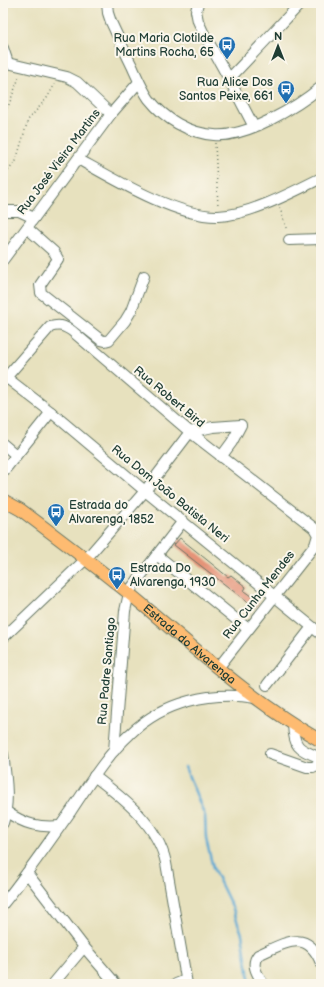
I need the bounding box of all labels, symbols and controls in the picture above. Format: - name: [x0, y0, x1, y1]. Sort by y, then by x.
- north arrow: [258, 26, 298, 66]
- text: N: [274, 30, 282, 43]
- place label: Rua Maria Clotilde Martins Rocha, 65: [114, 31, 214, 60]
- bus stop icon: Rua Maria Clotilde Martins Rocha, 65: [217, 35, 237, 60]
- place label: Rua Alice Dos Santos Peixe, 661: [179, 75, 273, 104]
- bus stop icon: Rua Alice Dos Santos Peixe, 661: [276, 79, 296, 104]
- street label: Rua José Vieira Martins: [14, 106, 104, 218]
- street label: Rua Robert Bird: [131, 363, 208, 431]
- street label: Rua Dom João Batista Neri: [108, 442, 232, 546]
- place label: Estrada do Alvarenga, 1852: [69, 498, 154, 527]
- bus stop icon: Estrada do Alvarenga, 1852: [46, 502, 66, 527]
- street label: Rua Cunha Mendes: [220, 548, 298, 642]
- place label: Estrada Do Alvarenga, 1930: [130, 561, 216, 590]
- bus stop icon: Estrada Do Alvarenga, 1930: [107, 565, 127, 590]
- street label: Estrada do Alvarenga: [140, 601, 239, 687]
- street label: Rua Padre Santiago: [95, 616, 119, 725]

